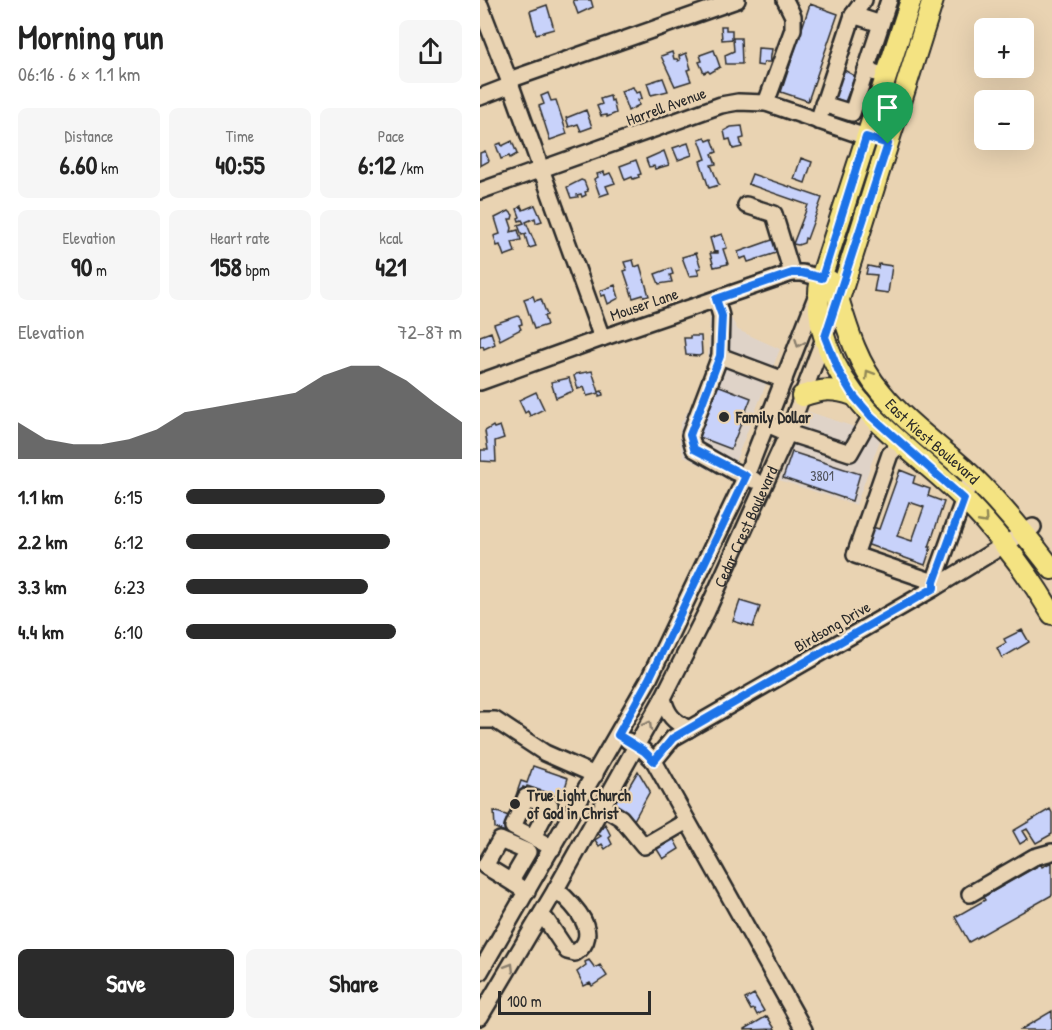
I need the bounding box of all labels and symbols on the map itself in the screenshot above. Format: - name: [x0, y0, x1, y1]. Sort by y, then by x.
- street label: Harrell Avenue: [623, 81, 710, 131]
- pin: [862, 82, 913, 144]
- street label: Mouser Lane: [607, 282, 682, 326]
- one-way arrow: [794, 336, 806, 347]
- one-way arrow: [864, 370, 876, 380]
- street label: East Kiest Boulevard: [881, 393, 985, 489]
- place label: Family Dollar: [735, 406, 812, 429]
- marker: Family Dollar: [717, 410, 731, 424]
- street label: Cedar Crest Boulevard: [708, 462, 783, 591]
- house number: 3801: [810, 466, 834, 485]
- one-way arrow: [977, 514, 988, 524]
- street label: Birdsong Drive: [790, 595, 875, 657]
- one-way arrow: [641, 721, 653, 731]
- place label: True Light Church of God in Christ: [526, 784, 631, 824]
- marker: True Light Church of God in Christ: [508, 797, 522, 811]
- one-way arrow: [502, 963, 514, 973]
- scale bar: [498, 988, 651, 1016]

